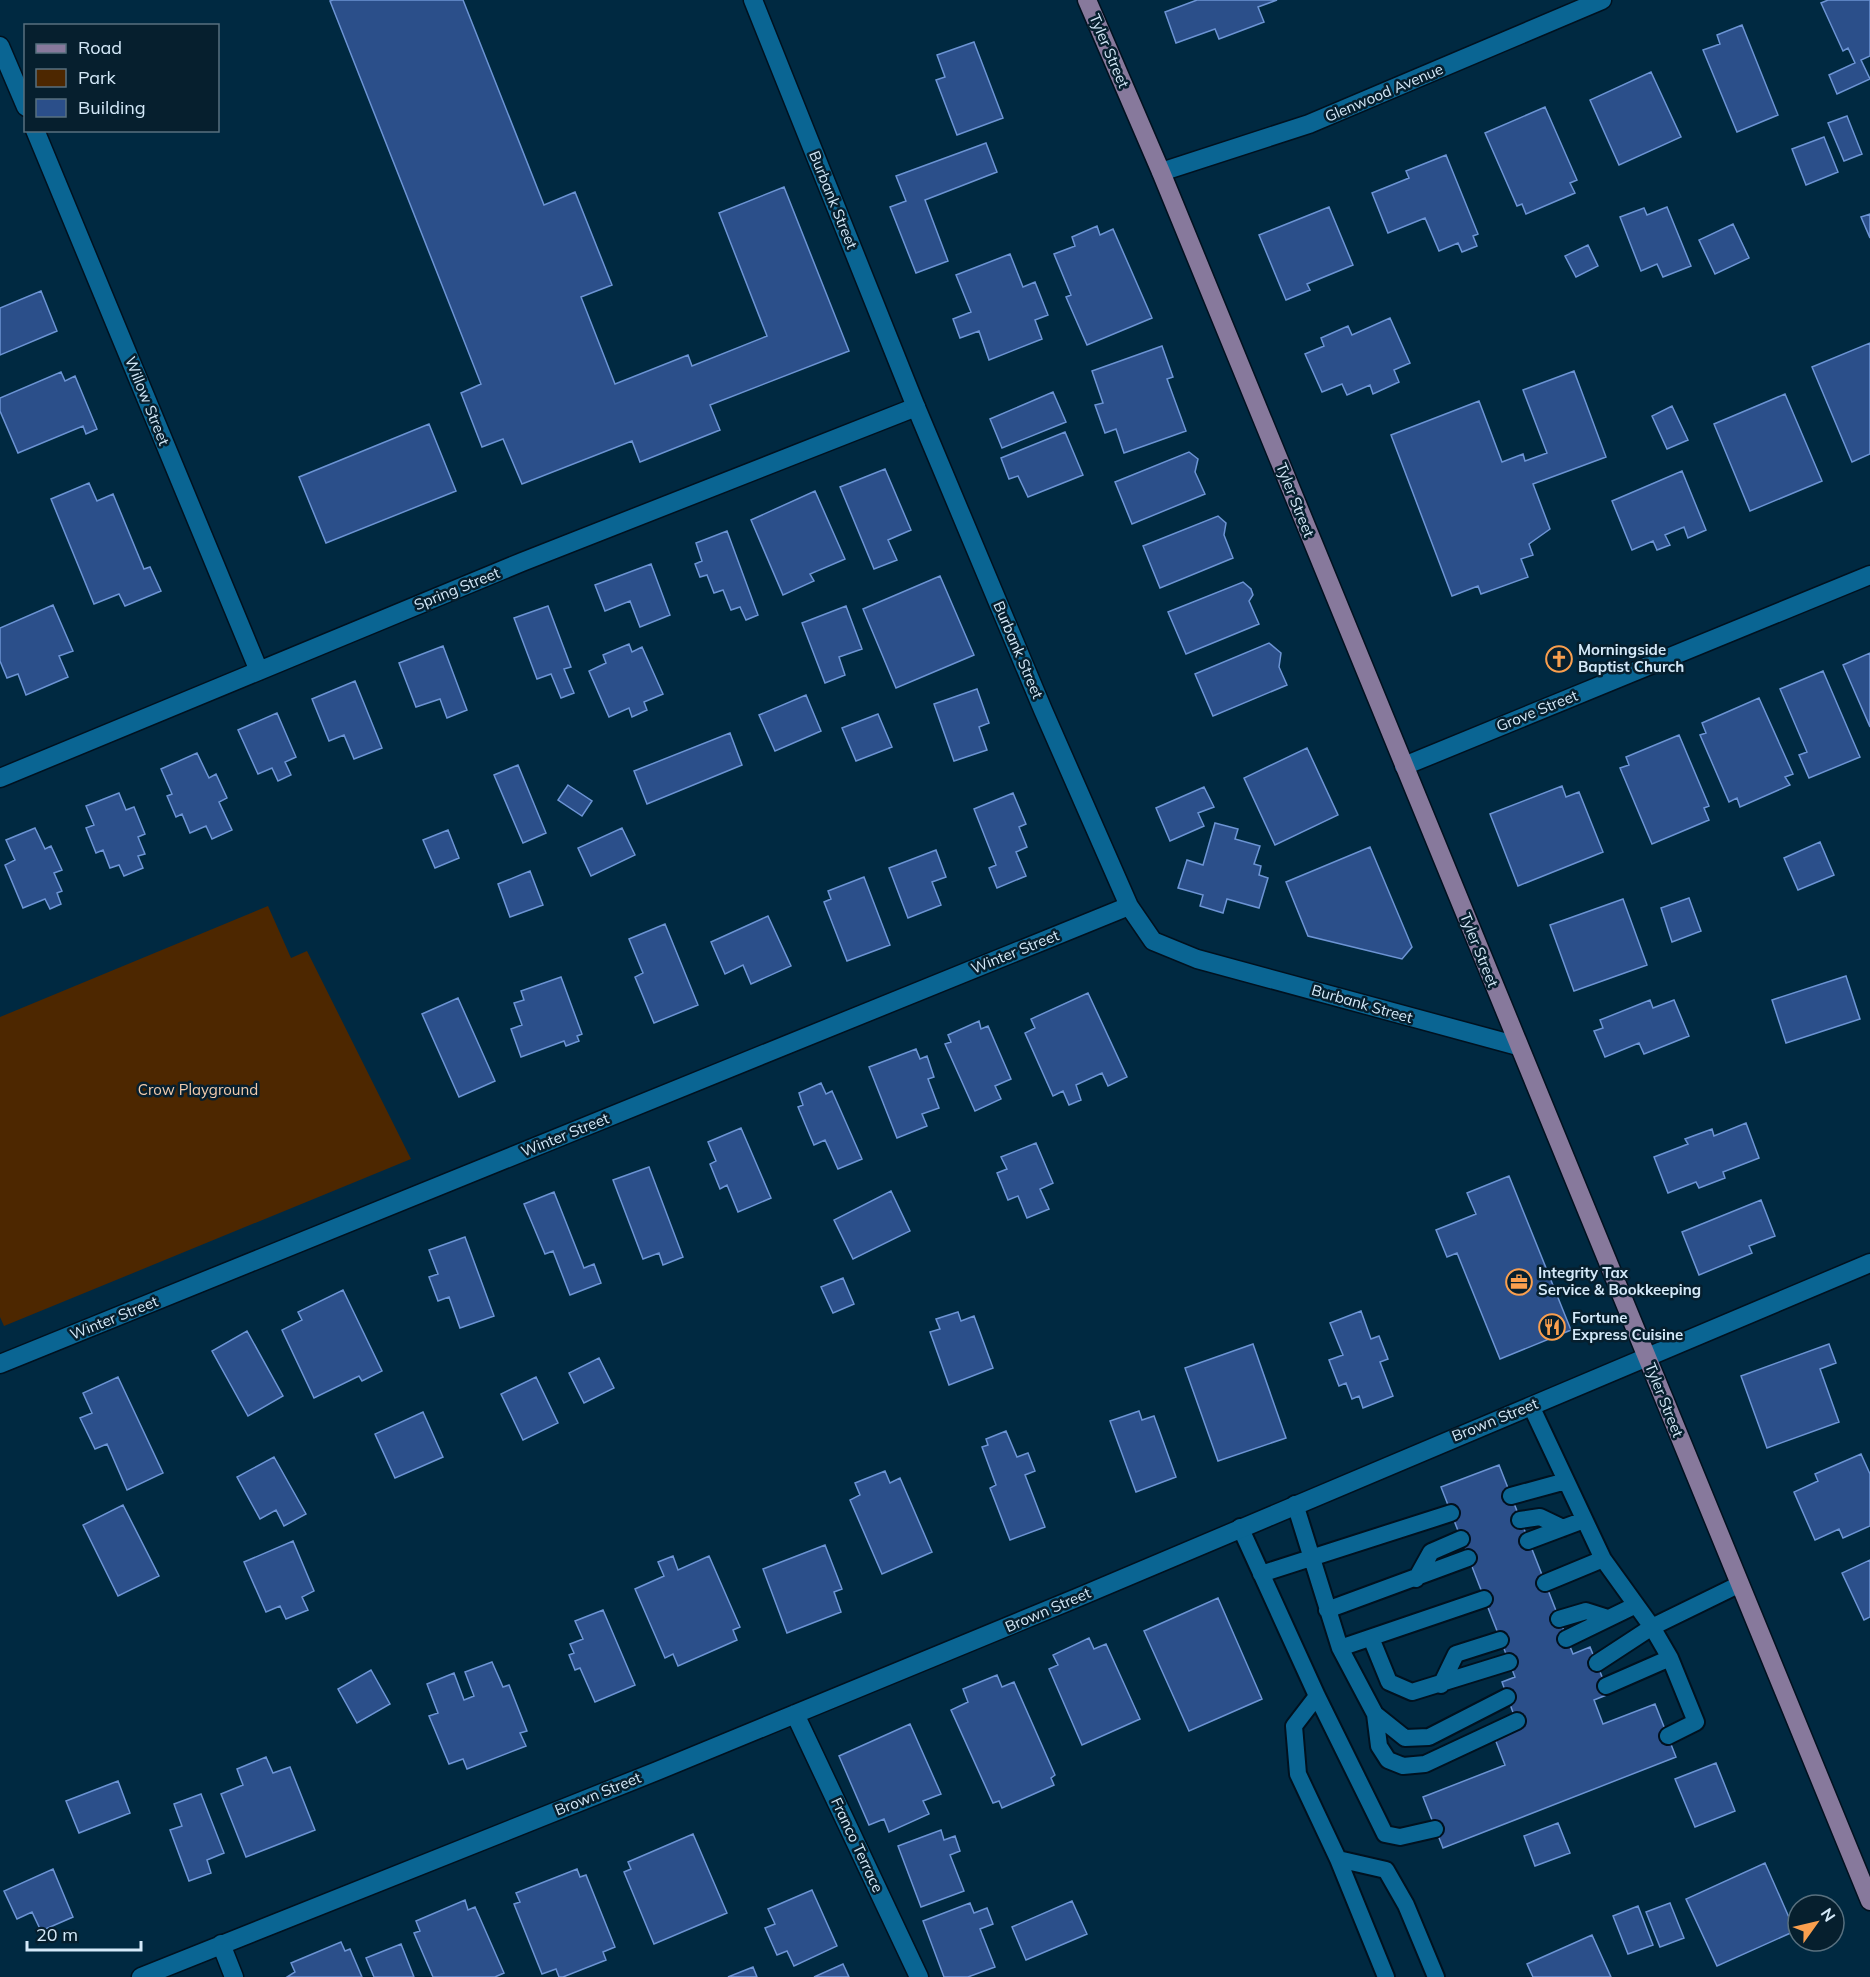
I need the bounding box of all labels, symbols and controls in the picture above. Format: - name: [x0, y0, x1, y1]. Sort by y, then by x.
- street label: Tyler Street: [1085, 11, 1134, 91]
- legend: [24, 24, 219, 132]
- text: Road: [78, 36, 122, 59]
- street label: Glenwood Avenue: [1322, 59, 1446, 126]
- text: Park: [78, 66, 117, 89]
- text: Building: [78, 96, 146, 119]
- street label: Burbank Street: [805, 148, 862, 252]
- street label: Willow Street: [121, 354, 174, 448]
- street label: Tyler Street: [1272, 460, 1319, 540]
- street label: Spring Street: [411, 563, 502, 614]
- street label: Burbank Street: [989, 598, 1048, 701]
- place label: Morningside Baptist Church: [1578, 640, 1684, 676]
- church icon: Morningside Baptist Church: [1544, 644, 1574, 674]
- street label: Grove Street: [1493, 686, 1580, 735]
- street label: Tyler Street: [1456, 910, 1503, 990]
- street label: Winter Street: [968, 925, 1062, 978]
- street label: Burbank Street: [1309, 980, 1415, 1027]
- park label: Crow Playground: [138, 1080, 258, 1099]
- street label: Winter Street: [518, 1108, 612, 1161]
- place label: Integrity Tax Service & Bookkeeping: [1538, 1263, 1701, 1299]
- office icon: Integrity Tax Service & Bookkeeping: [1504, 1267, 1534, 1297]
- street label: Winter Street: [67, 1291, 161, 1344]
- place label: Fortune Express Cuisine: [1572, 1308, 1683, 1344]
- restaurant icon: Fortune Express Cuisine: [1537, 1312, 1567, 1342]
- street label: Tyler Street: [1641, 1360, 1688, 1440]
- street label: Brown Street: [1449, 1394, 1541, 1445]
- street label: Brown Street: [1002, 1583, 1094, 1636]
- street label: Brown Street: [552, 1768, 644, 1819]
- street label: Franco Terrace: [827, 1794, 888, 1895]
- north arrow: [1786, 1893, 1846, 1953]
- text: N: [1817, 1904, 1840, 1925]
- scale bar: [27, 1914, 141, 1952]
- text: 20 m: [36, 1923, 78, 1946]

